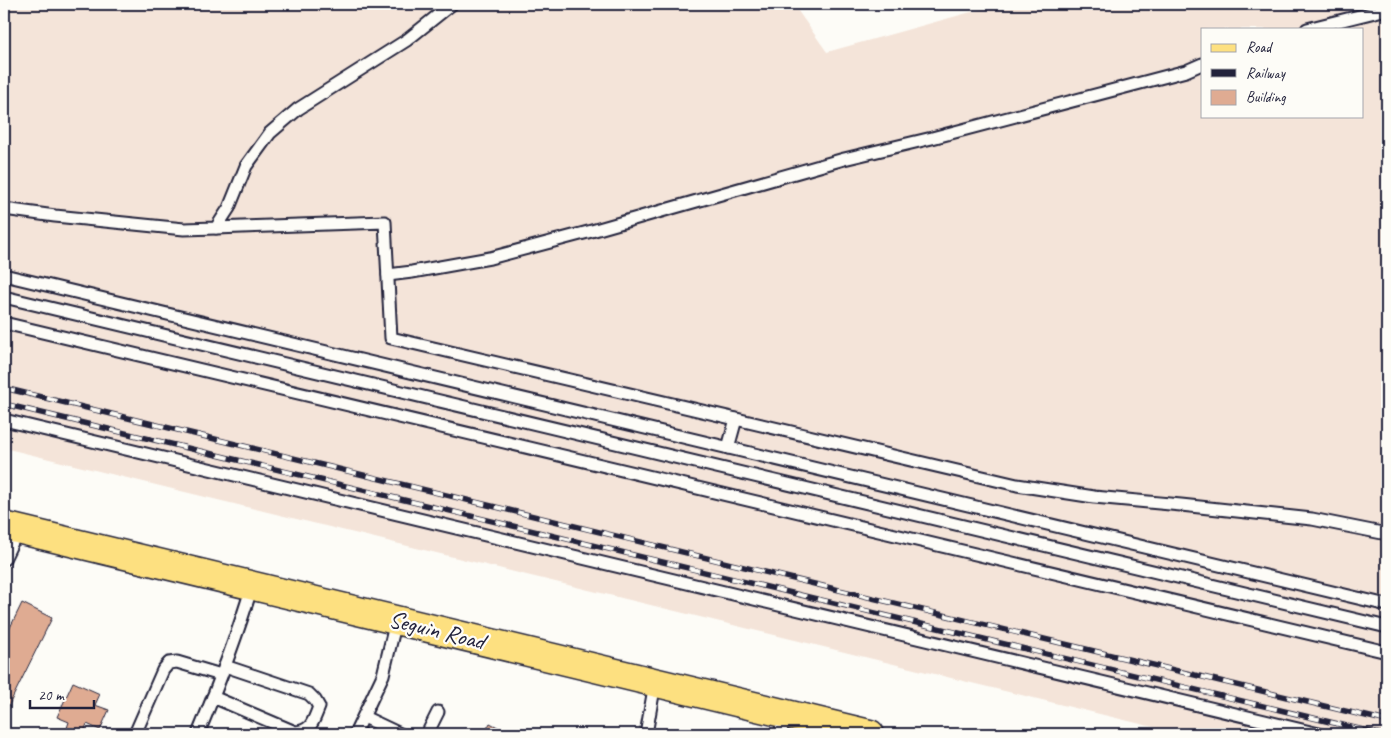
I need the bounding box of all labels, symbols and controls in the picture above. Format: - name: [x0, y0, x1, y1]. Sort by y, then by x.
- legend: [1201, 28, 1364, 118]
- text: Road: [1246, 38, 1273, 57]
- text: Railway: [1246, 64, 1287, 83]
- text: Building: [1246, 88, 1286, 107]
- street label: Seguin Road: [386, 604, 491, 657]
- scale bar: [30, 678, 94, 710]
- text: 20 m: [38, 686, 65, 705]

